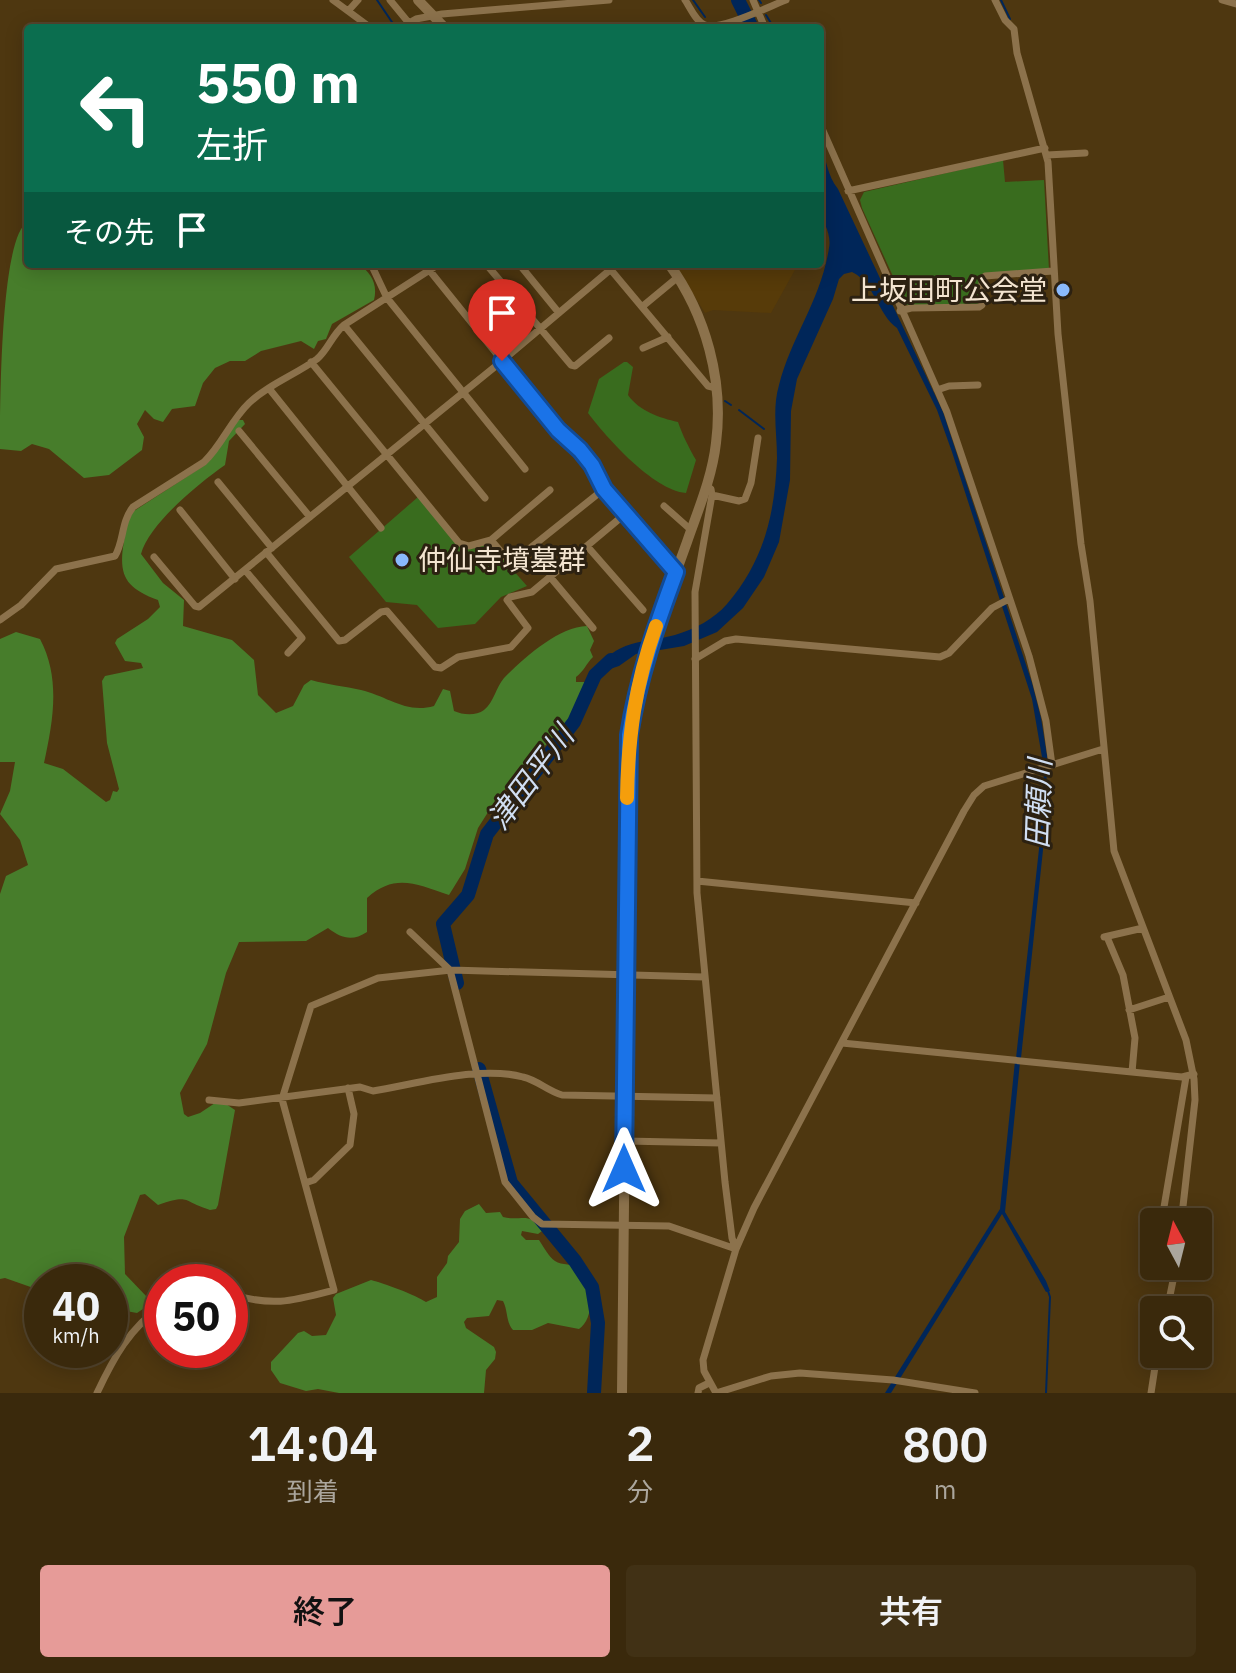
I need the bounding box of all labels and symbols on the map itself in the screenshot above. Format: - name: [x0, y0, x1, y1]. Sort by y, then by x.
- place label: 上坂田町公会堂: [851, 271, 1047, 308]
- pin: [468, 279, 536, 361]
- marker: 上坂田町公会堂: [1054, 281, 1072, 299]
- place label: 仲仙寺墳墓群: [418, 541, 586, 578]
- marker: 仲仙寺墳墓群: [393, 551, 411, 569]
- water label: 津田平川: [478, 715, 583, 837]
- water label: 田頼川: [1016, 755, 1059, 850]
- position arrow: [582, 1127, 666, 1211]
- north arrow: [1140, 1208, 1212, 1280]
- speed limit sign: 50: [144, 1264, 248, 1368]

